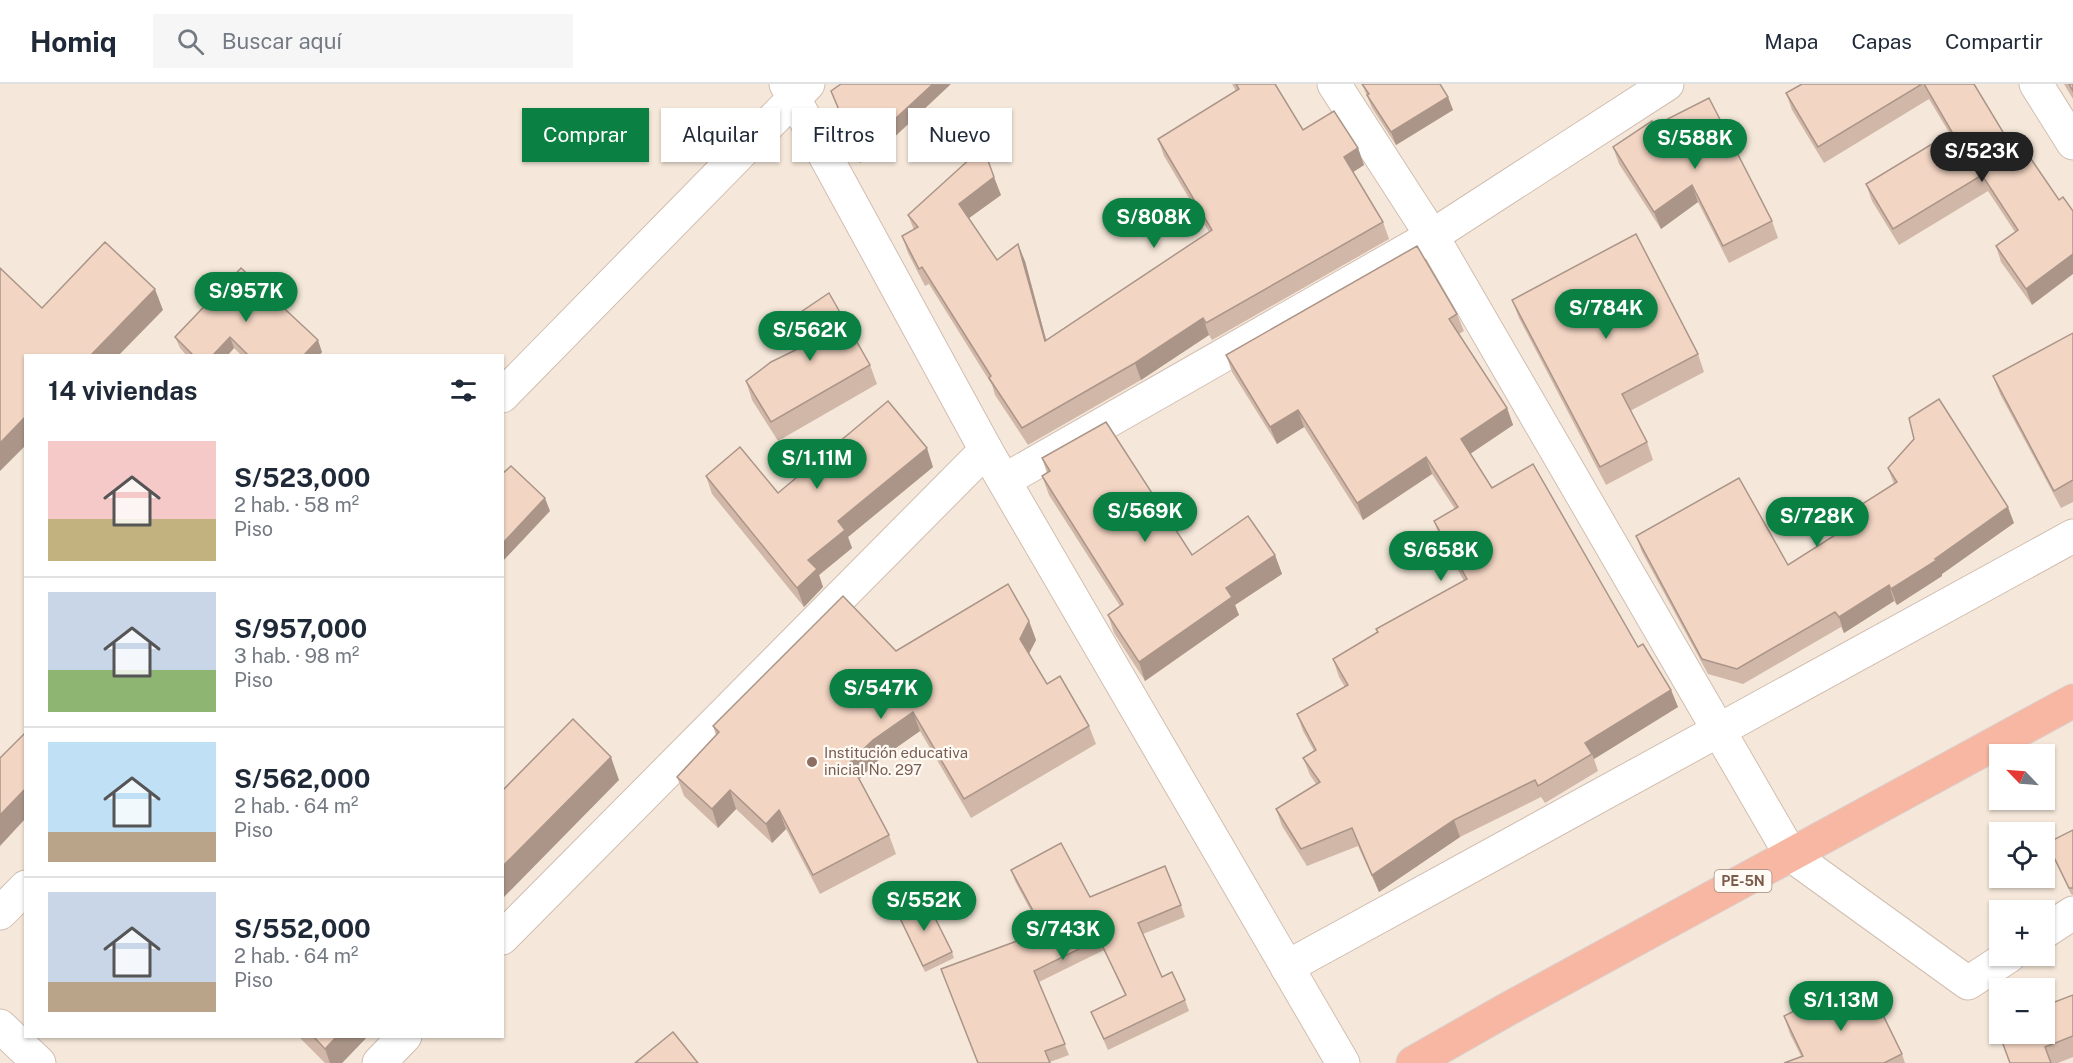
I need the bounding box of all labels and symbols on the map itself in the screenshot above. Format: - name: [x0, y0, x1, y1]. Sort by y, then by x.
- pin: S/588K: [1646, 119, 1744, 170]
- pin: S/523K: [1933, 132, 2031, 183]
- pin: S/808K: [1105, 198, 1203, 249]
- pin: S/957K: [197, 272, 295, 323]
- pin: S/784K: [1557, 289, 1655, 340]
- pin: S/562K: [761, 311, 859, 362]
- pin: S/1.11M: [762, 439, 872, 490]
- pin: S/569K: [1096, 492, 1194, 543]
- pin: S/728K: [1768, 497, 1866, 548]
- pin: S/658K: [1392, 531, 1490, 582]
- pin: S/547K: [832, 669, 930, 720]
- place label: Institución educativa inicial No. 297: [824, 744, 968, 778]
- north arrow: [1989, 744, 2055, 810]
- marker: Institución educativa inicial No. 297: [805, 755, 819, 769]
- road number: PE-5N: [1714, 870, 1772, 892]
- pin: S/552K: [875, 881, 973, 932]
- pin: S/743K: [1014, 910, 1112, 961]
- pin: S/1.13M: [1786, 981, 1896, 1032]

